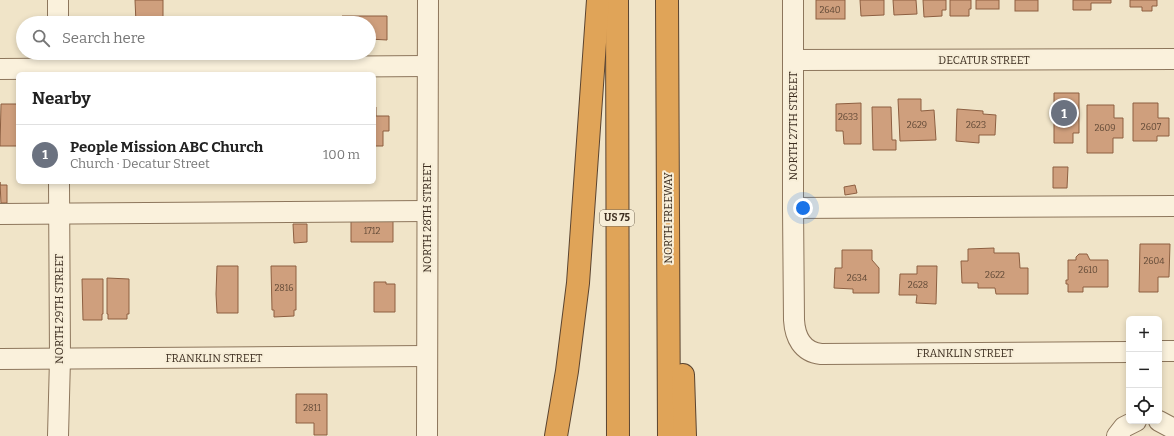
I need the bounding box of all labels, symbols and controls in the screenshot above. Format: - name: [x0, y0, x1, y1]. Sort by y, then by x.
- house number: 2640: [819, 5, 841, 15]
- search box: [16, 16, 376, 60]
- icon: search: [30, 27, 52, 49]
- text: Search here: [62, 29, 145, 47]
- street label: DECATUR STREET: [938, 54, 1030, 67]
- street label: NORTH 27TH STREET: [787, 71, 800, 180]
- text: Nearby: [32, 88, 91, 109]
- pin: 1: [1051, 98, 1077, 128]
- house number: 2633: [838, 112, 858, 122]
- house number: 2629: [907, 120, 927, 130]
- house number: 2623: [966, 120, 986, 130]
- house number: 2607: [1141, 122, 1162, 132]
- house number: 2609: [1094, 123, 1116, 133]
- text: People Mission ABC Church: [70, 138, 263, 156]
- text: 1: [42, 147, 48, 162]
- text: 100 m: [323, 147, 360, 162]
- text: Church · Decatur Street: [70, 156, 210, 171]
- street label: NORTH 28TH STREET: [421, 163, 434, 273]
- street label: NORTH FREEWAY: [662, 171, 675, 264]
- your location: [793, 198, 813, 218]
- road number: US 75: [600, 210, 634, 226]
- house number: 1712: [364, 226, 380, 236]
- street label: NORTH 29TH STREET: [53, 253, 66, 364]
- house number: 2604: [1143, 256, 1165, 266]
- house number: 2610: [1078, 265, 1098, 275]
- house number: 2622: [985, 270, 1005, 280]
- house number: 2634: [847, 273, 868, 283]
- house number: 2628: [908, 280, 928, 290]
- house number: 2816: [274, 283, 294, 293]
- map controls: [1126, 316, 1162, 424]
- button: +: [1126, 316, 1162, 352]
- street label: FRANKLIN STREET: [917, 347, 1014, 360]
- street label: FRANKLIN STREET: [166, 352, 263, 365]
- button: −: [1126, 352, 1162, 388]
- button: locate: [1126, 388, 1162, 424]
- house number: 2811: [303, 403, 321, 413]

